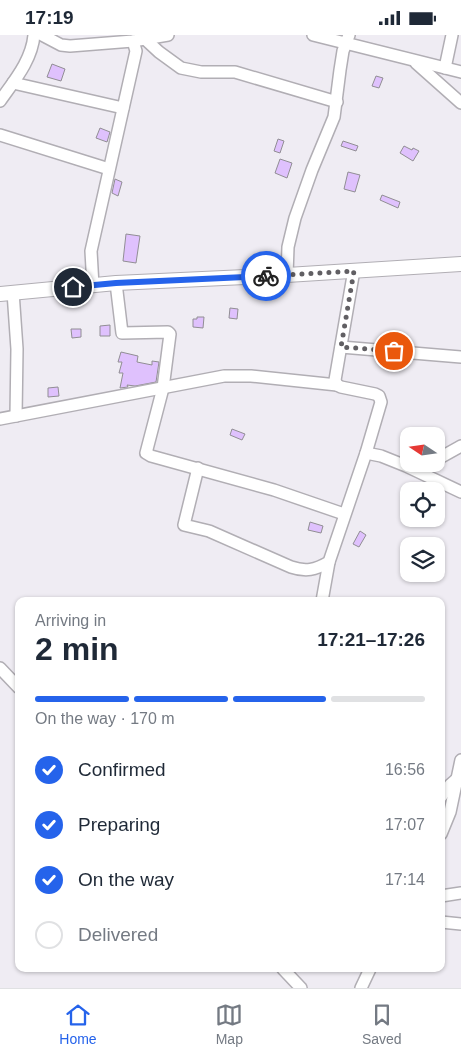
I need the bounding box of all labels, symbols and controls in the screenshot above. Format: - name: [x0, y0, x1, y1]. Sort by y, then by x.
- text: 17:19: [25, 7, 74, 28]
- courier: [241, 251, 291, 301]
- icon: bike: [252, 262, 280, 290]
- pin: [52, 266, 94, 308]
- icon: home: [59, 273, 87, 301]
- pin: [373, 330, 415, 372]
- icon: bag: [380, 337, 408, 365]
- north arrow: [400, 427, 445, 473]
- map controls: [400, 427, 445, 582]
- button: locate: [400, 482, 445, 527]
- button: layers: [400, 537, 445, 582]
- text: Arriving in: [35, 612, 106, 629]
- text: 17:21–17:26: [317, 629, 425, 650]
- text: 2 min: [35, 631, 119, 667]
- text: On the way · 170 m: [35, 710, 175, 727]
- icon: check: [35, 756, 63, 784]
- text: Confirmed: [78, 759, 166, 780]
- text: 16:56: [385, 761, 425, 778]
- icon: check: [35, 811, 63, 839]
- text: Preparing: [78, 814, 160, 835]
- text: 17:07: [385, 816, 425, 833]
- icon: check: [35, 866, 63, 894]
- text: On the way: [78, 869, 174, 890]
- text: 17:14: [385, 871, 425, 888]
- text: Delivered: [78, 924, 158, 945]
- tab: Home: [59, 1001, 97, 1047]
- tab: Map: [215, 1001, 243, 1047]
- tab: Saved: [362, 1001, 402, 1047]

